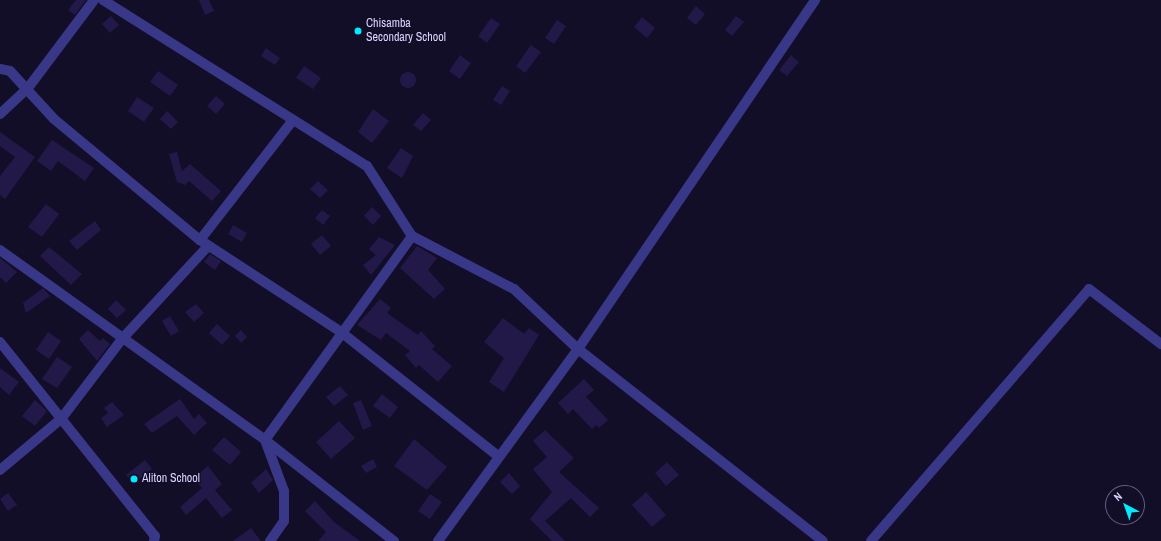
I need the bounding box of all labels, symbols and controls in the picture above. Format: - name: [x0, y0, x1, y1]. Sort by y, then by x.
- place label: Chisamba Secondary School: [366, 17, 446, 45]
- marker: Chisamba Secondary School: [353, 26, 363, 36]
- place label: Aliton School: [142, 472, 200, 486]
- marker: Aliton School: [129, 474, 139, 484]
- north arrow: [1105, 485, 1145, 525]
- text: N: [1111, 489, 1125, 504]

